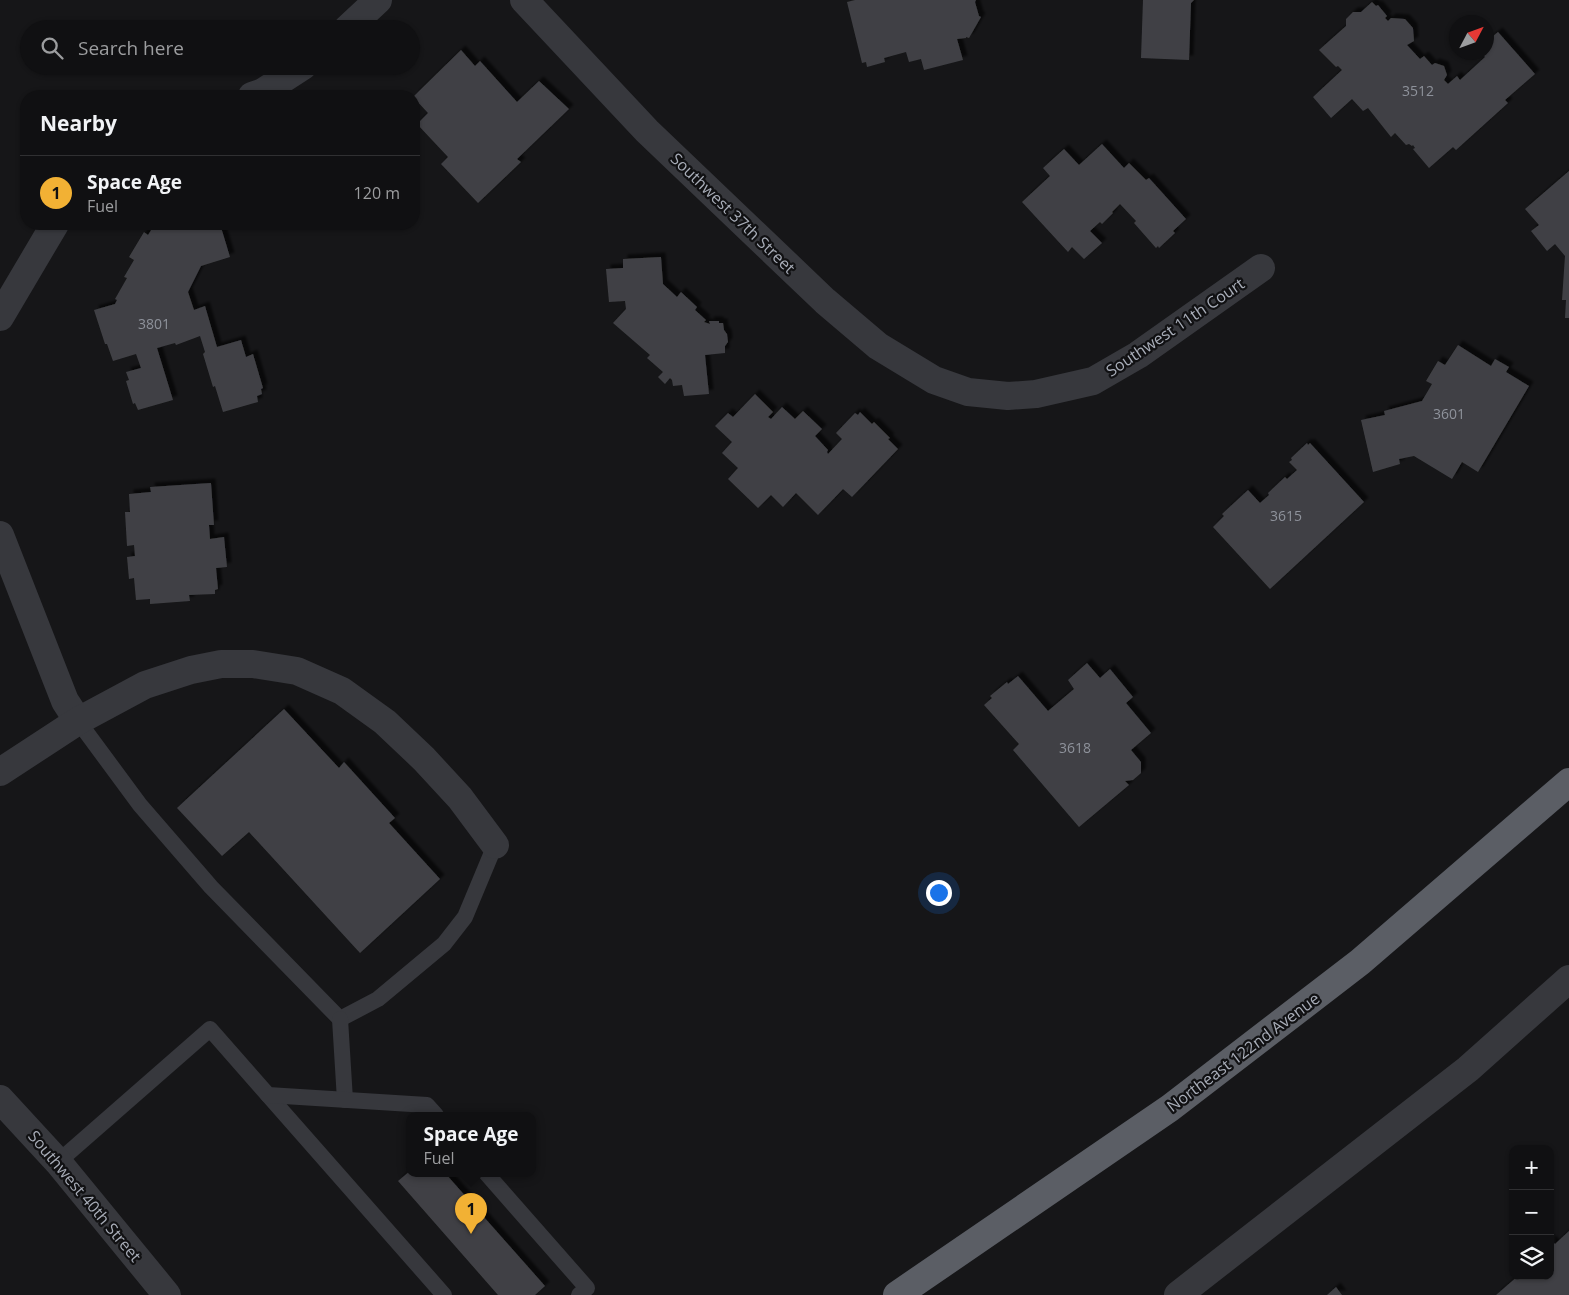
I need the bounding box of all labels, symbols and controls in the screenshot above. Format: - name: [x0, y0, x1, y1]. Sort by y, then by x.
- north arrow: [1449, 15, 1494, 60]
- search box: [20, 20, 420, 75]
- icon: search: [38, 34, 66, 62]
- text: Search here: [78, 35, 184, 61]
- house number: 3512: [1402, 81, 1434, 100]
- text: Nearby: [40, 109, 117, 137]
- street label: Southwest 37th Street: [666, 148, 800, 279]
- text: Space Age: [87, 169, 182, 195]
- text: 1: [51, 182, 61, 204]
- text: 120 m: [354, 182, 400, 204]
- text: Fuel: [87, 195, 118, 217]
- street label: Southwest 11th Court: [1102, 272, 1249, 382]
- house number: 3801: [138, 314, 170, 333]
- house number: 3601: [1433, 404, 1465, 423]
- house number: 3615: [1270, 506, 1302, 525]
- house number: 3618: [1059, 738, 1091, 757]
- your location: [926, 880, 952, 906]
- street label: Northeast 122nd Avenue: [1162, 987, 1324, 1117]
- popup: [406, 1112, 536, 1177]
- text: Space Age: [424, 1121, 518, 1147]
- street label: Southwest 40th Street: [23, 1126, 147, 1267]
- map controls: [1509, 1145, 1554, 1280]
- button: +: [1509, 1145, 1554, 1190]
- text: Fuel: [424, 1147, 455, 1169]
- button: −: [1509, 1190, 1554, 1235]
- pin: 1: [455, 1193, 487, 1234]
- button: layers: [1509, 1235, 1554, 1280]

